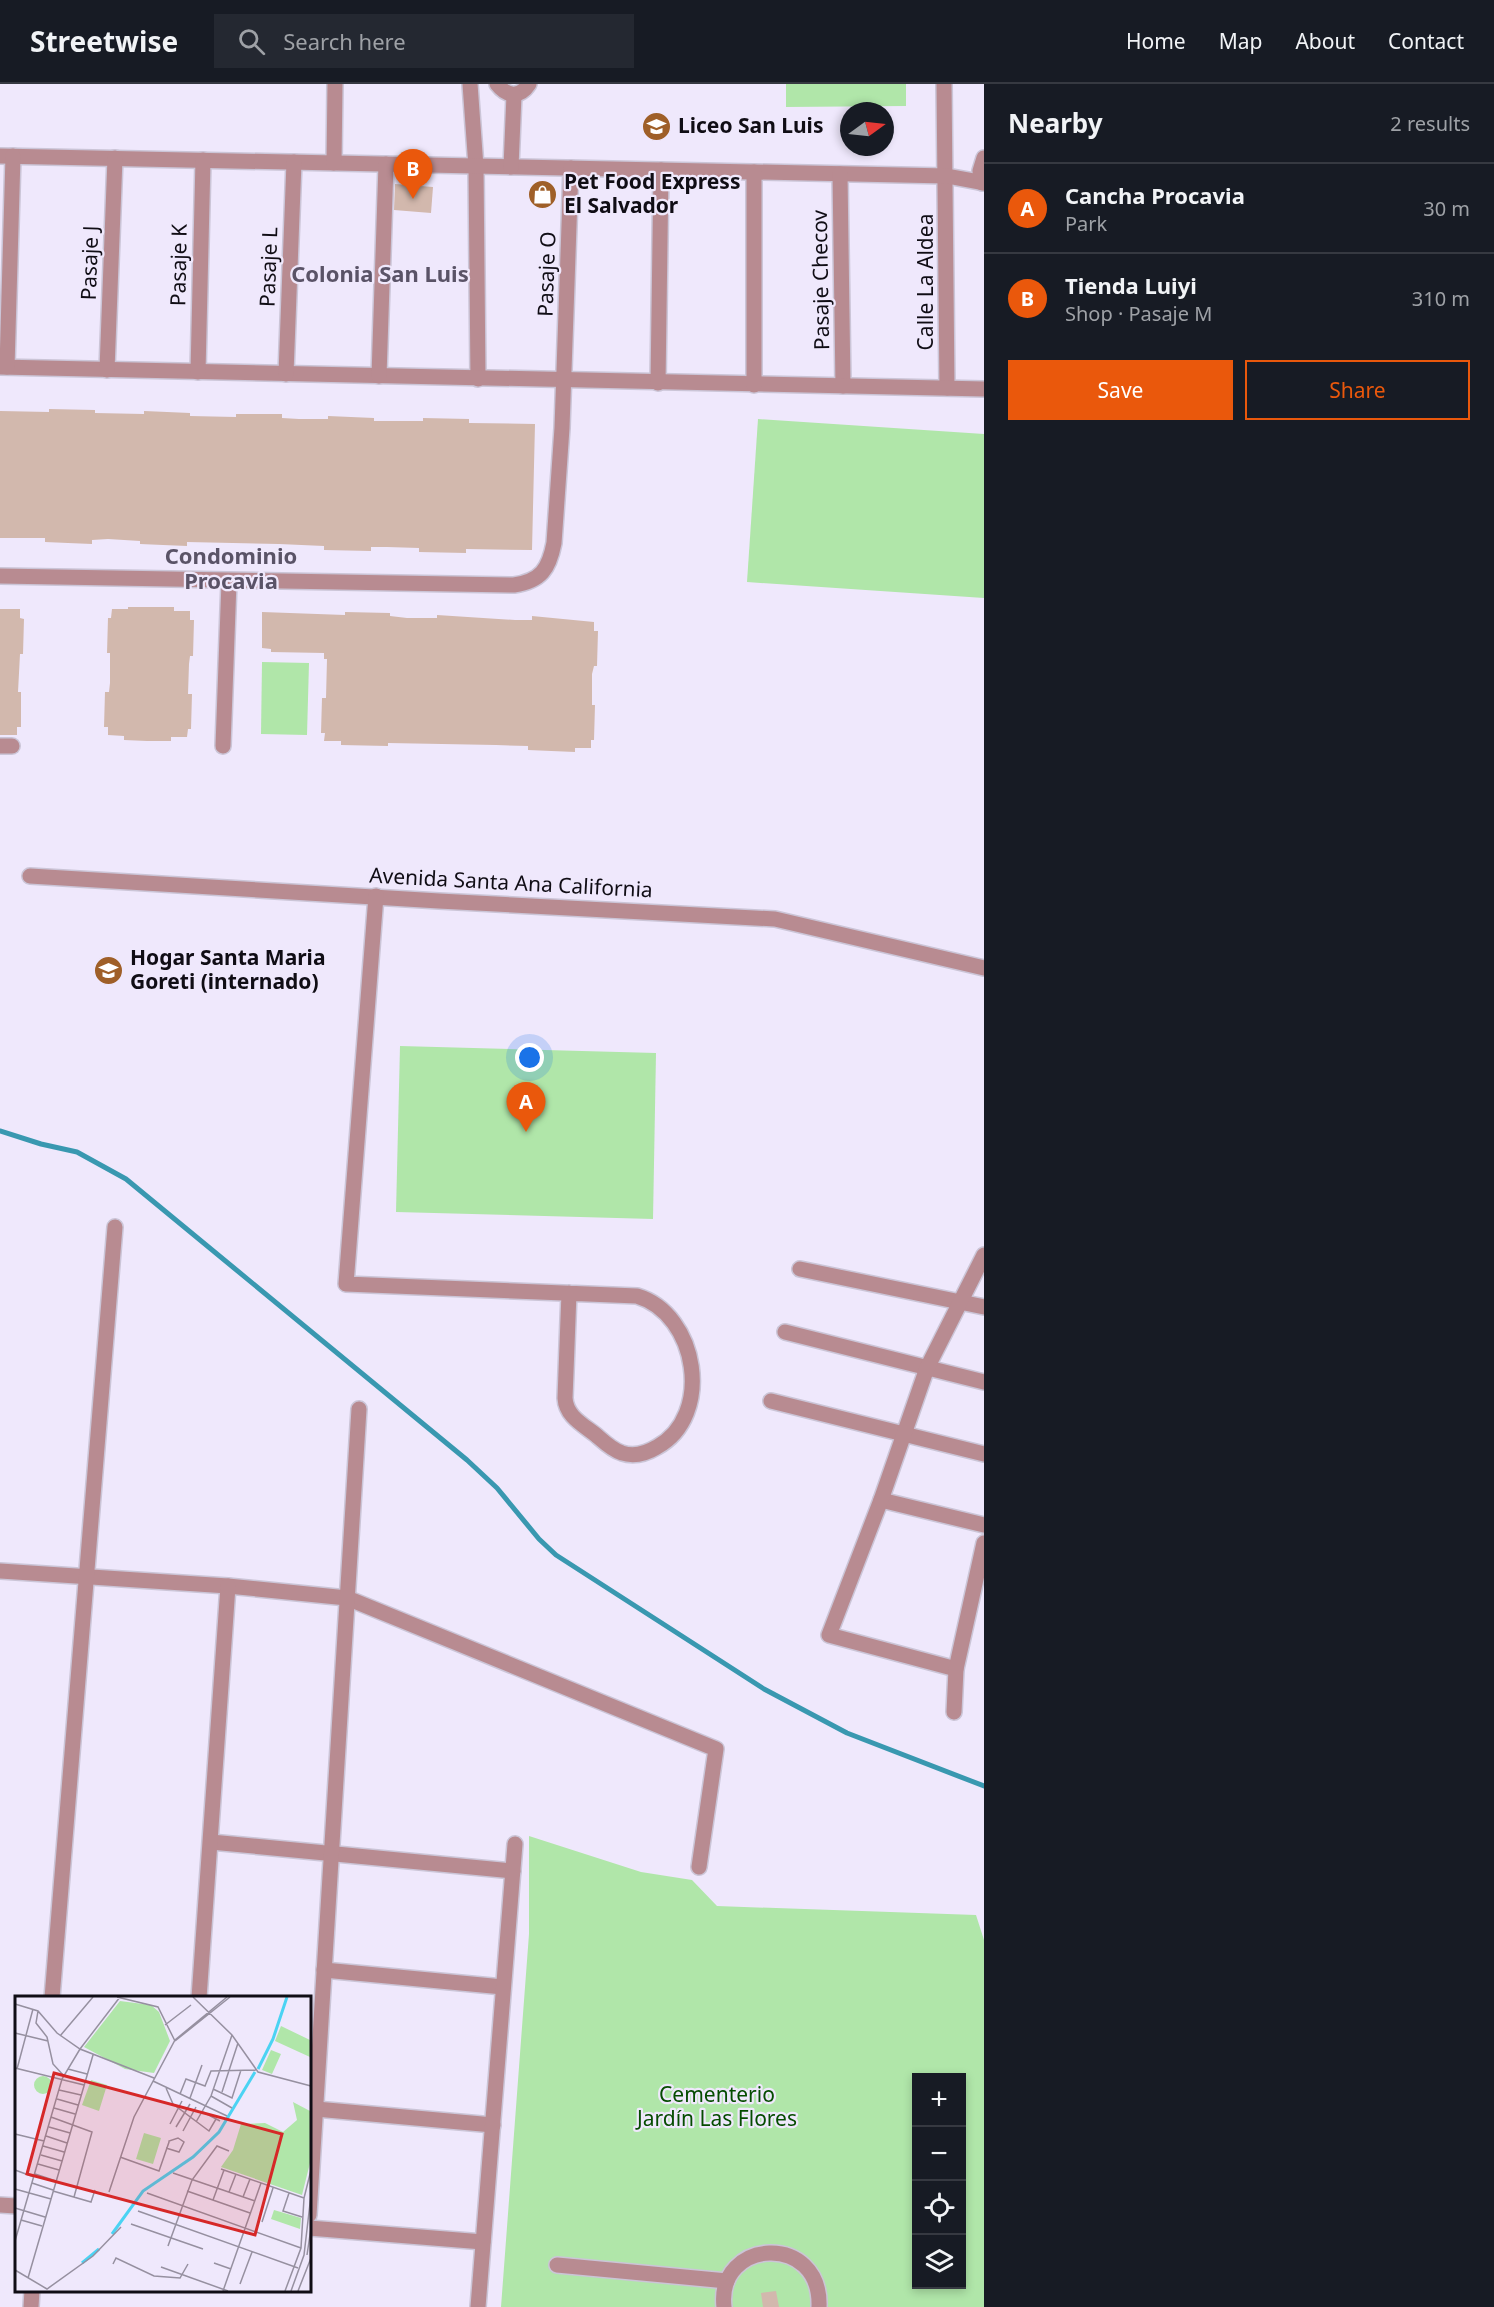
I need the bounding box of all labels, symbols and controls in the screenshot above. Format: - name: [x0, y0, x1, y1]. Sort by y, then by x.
- search box: [214, 14, 634, 68]
- text: Streetwise: [30, 22, 178, 60]
- icon: search: [235, 25, 268, 58]
- text: Search here: [283, 26, 406, 56]
- text: Home: [1126, 27, 1186, 55]
- text: Map: [1219, 27, 1262, 55]
- text: About: [1295, 27, 1355, 55]
- text: Contact: [1388, 27, 1464, 55]
- north arrow: [840, 102, 894, 156]
- text: Nearby: [1008, 105, 1103, 141]
- school or university icon: Liceo San Luis: [641, 110, 673, 142]
- text: 2 results: [1390, 110, 1470, 137]
- place label: Liceo San Luis: [678, 111, 823, 139]
- pin: B: [394, 150, 432, 199]
- place label: Pet Food Express El Salvador: [564, 167, 740, 219]
- shop icon: Pet Food Express El Salvador: [527, 178, 559, 210]
- text: Cancha Procavia: [1065, 180, 1245, 210]
- text: A: [1021, 195, 1034, 222]
- text: 30 m: [1423, 195, 1470, 222]
- street label: Pasaje Checov: [805, 209, 835, 350]
- text: Park: [1065, 210, 1107, 237]
- street label: Calle La Aldea: [911, 214, 939, 350]
- street label: Pasaje K: [163, 224, 193, 306]
- street label: Pasaje J: [74, 225, 104, 301]
- street label: Pasaje L: [253, 226, 283, 307]
- street label: Pasaje O: [531, 231, 561, 317]
- district label: Colonia San Luis: [291, 258, 469, 288]
- text: Tienda Luiyi: [1065, 270, 1197, 300]
- text: B: [1021, 285, 1034, 312]
- text: 310 m: [1412, 285, 1470, 312]
- text: Shop · Pasaje M: [1065, 300, 1212, 327]
- button: Save: [1008, 360, 1233, 420]
- button: Share: [1245, 360, 1470, 420]
- district label: Condominio Procavia: [165, 540, 297, 595]
- street label: Avenida Santa Ana California: [369, 861, 654, 903]
- place label: Hogar Santa Maria Goreti (internado): [130, 943, 325, 995]
- school or university icon: Hogar Santa Maria Goreti (internado): [93, 954, 125, 986]
- your location: [515, 1043, 544, 1072]
- pin: A: [506, 1082, 546, 1132]
- inset map: [15, 1996, 310, 2292]
- map controls: [912, 2073, 966, 2289]
- button: +: [912, 2073, 966, 2127]
- park label: Cementerio Jardín Las Flores: [635, 2080, 797, 2132]
- button: −: [912, 2127, 966, 2181]
- button: locate: [912, 2181, 966, 2235]
- button: layers: [912, 2235, 966, 2289]

